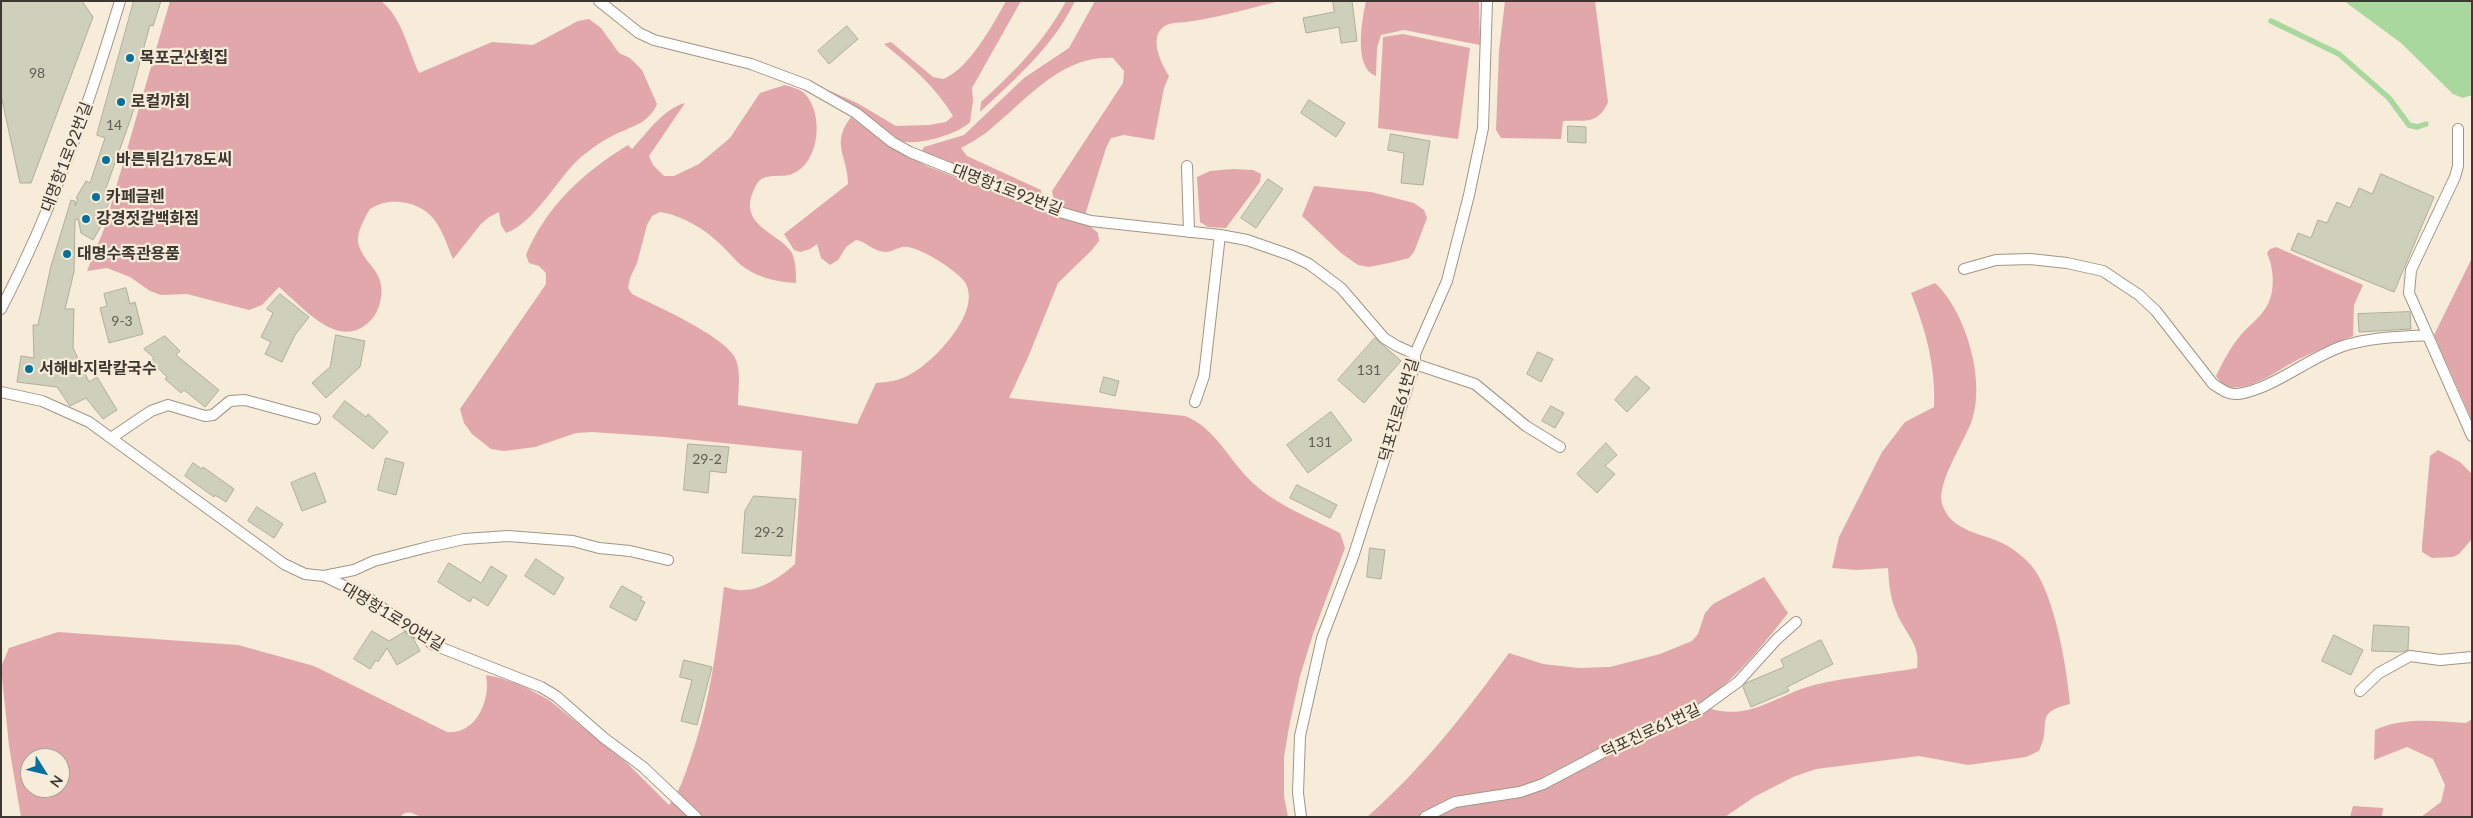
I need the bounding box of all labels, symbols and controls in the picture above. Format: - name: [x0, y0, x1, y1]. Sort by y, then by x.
- place label: 목포군산횟집: [140, 48, 228, 68]
- marker: 목포군산횟집: [124, 52, 136, 64]
- house number: 98: [29, 65, 45, 81]
- place label: 로컬까회: [131, 92, 190, 112]
- marker: 로컬까회: [115, 96, 127, 108]
- street label: 대명항1로92번길: [37, 99, 97, 215]
- house number: 14: [106, 117, 122, 133]
- place label: 바른튀김178도씨: [116, 150, 232, 170]
- marker: 바른튀김178도씨: [100, 154, 112, 166]
- street label: 대명항1로92번길: [949, 160, 1065, 220]
- place label: 카페글렌: [106, 187, 165, 207]
- marker: 카페글렌: [90, 191, 102, 203]
- place label: 강경젓갈백화점: [96, 209, 199, 229]
- marker: 강경젓갈백화점: [80, 213, 92, 225]
- place label: 대명수족관용품: [77, 244, 180, 264]
- marker: 대명수족관용품: [61, 248, 73, 260]
- house number: 9-3: [111, 313, 133, 329]
- street label: 덕포진로61번길: [1375, 356, 1423, 464]
- place label: 서해바지락칼국수: [39, 359, 157, 379]
- house number: 131: [1357, 362, 1381, 378]
- marker: 서해바지락칼국수: [23, 363, 35, 375]
- house number: 131: [1308, 434, 1332, 450]
- house number: 29-2: [692, 451, 722, 467]
- house number: 29-2: [754, 524, 784, 540]
- street label: 대명항1로90번길: [338, 579, 448, 655]
- street label: 덕포진로61번길: [1599, 700, 1703, 762]
- north arrow: [20, 748, 70, 798]
- text: N: [47, 772, 67, 791]

